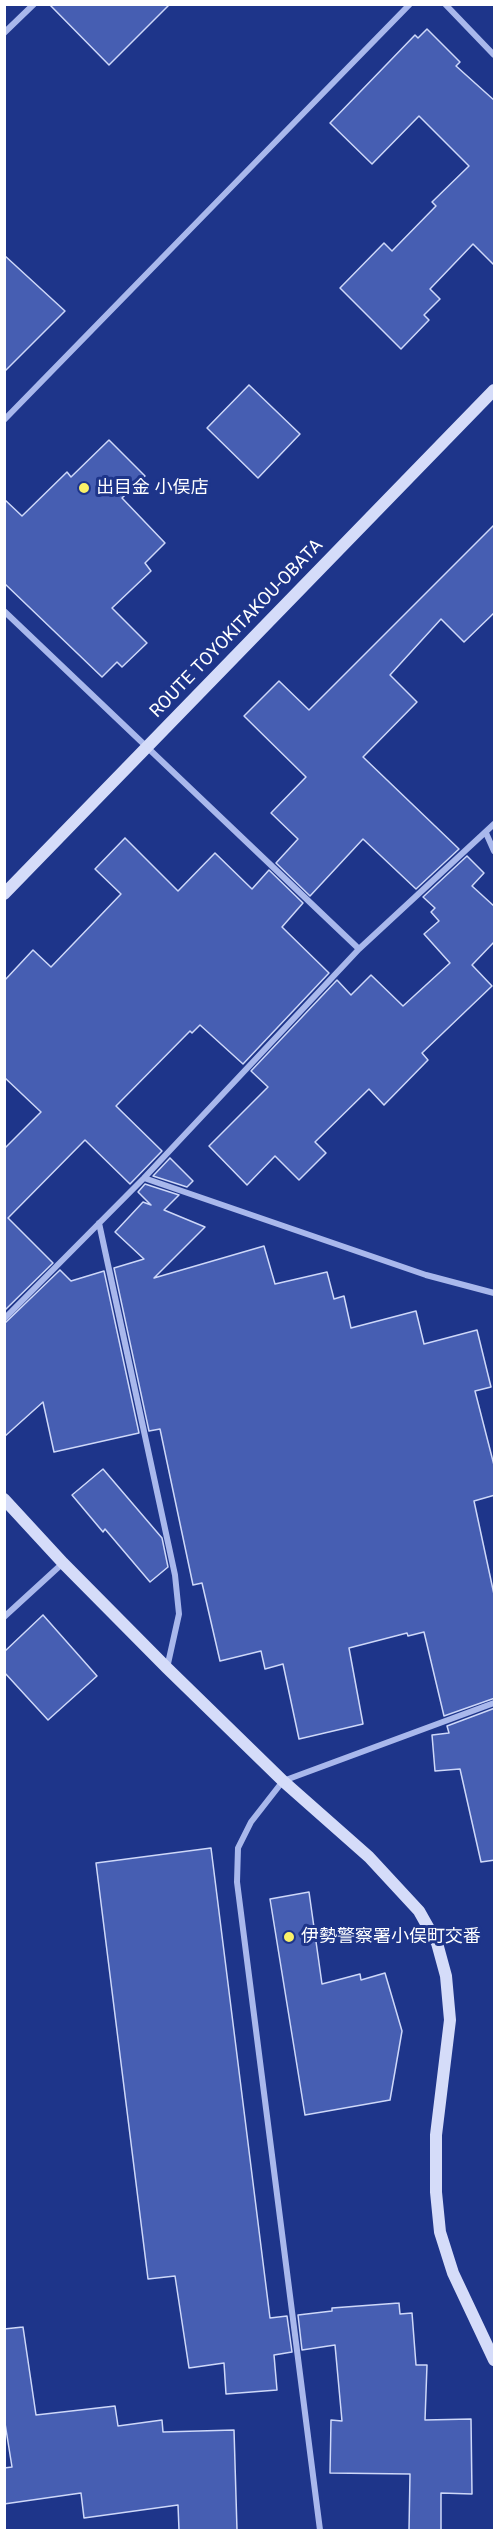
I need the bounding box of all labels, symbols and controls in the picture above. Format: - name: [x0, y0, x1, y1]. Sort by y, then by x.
- place label: 出目金 小俣店: [96, 477, 208, 499]
- marker: 出目金 小俣店: [77, 481, 91, 495]
- street label: ROUTE TOYOKITAKOU-OBATA: [146, 535, 328, 723]
- place label: 伊勢警察署小俣町交番: [301, 1926, 481, 1948]
- marker: 伊勢警察署小俣町交番: [282, 1930, 296, 1944]

